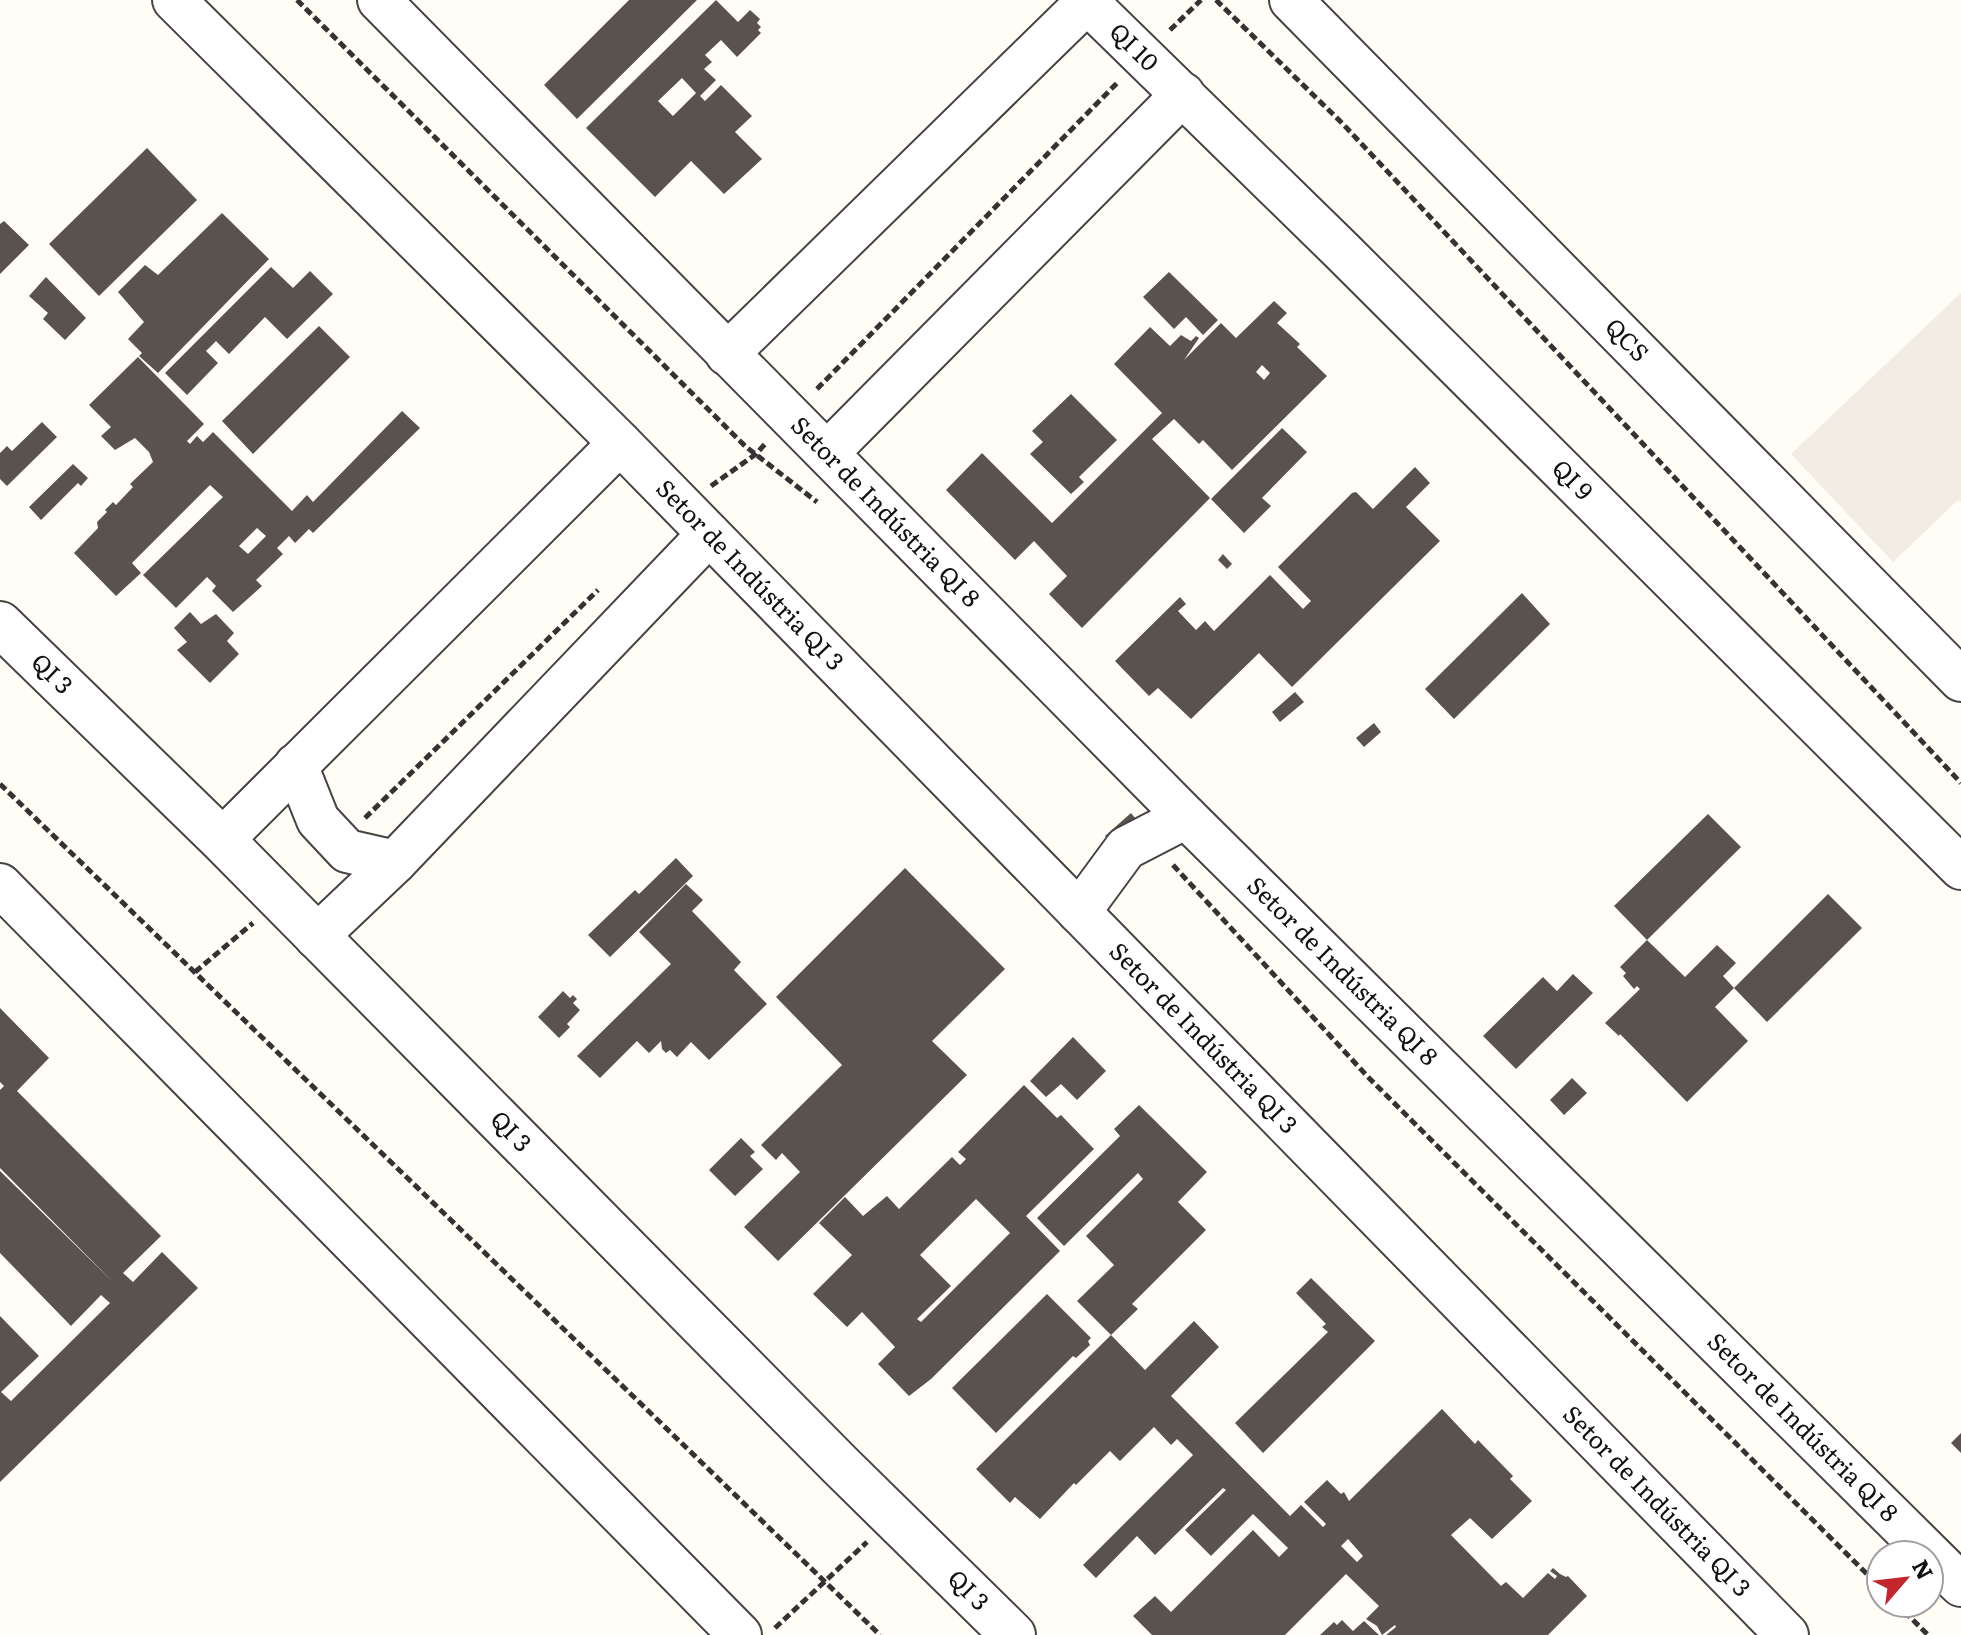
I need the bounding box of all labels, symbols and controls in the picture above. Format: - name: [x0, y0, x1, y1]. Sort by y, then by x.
- street label: QI 10: [1103, 13, 1168, 78]
- street label: QCS: [1599, 309, 1658, 369]
- street label: Setor de Indústria QI 8: [784, 407, 989, 614]
- street label: QI 9: [1545, 450, 1602, 507]
- street label: Setor de Indústria QI 3: [650, 470, 853, 677]
- street label: QI 3: [25, 644, 82, 701]
- street label: Setor de Indústria QI 8: [1241, 867, 1447, 1072]
- street label: Setor de Indústria QI 3: [1103, 933, 1307, 1140]
- street label: QI 3: [484, 1101, 541, 1159]
- street label: Setor de Indústria QI 8: [1701, 1323, 1907, 1528]
- street label: Setor de Indústria QI 3: [1556, 1396, 1760, 1603]
- north arrow: [1865, 1539, 1945, 1619]
- text: N: [1905, 1553, 1943, 1585]
- street label: QI 3: [941, 1560, 998, 1617]

